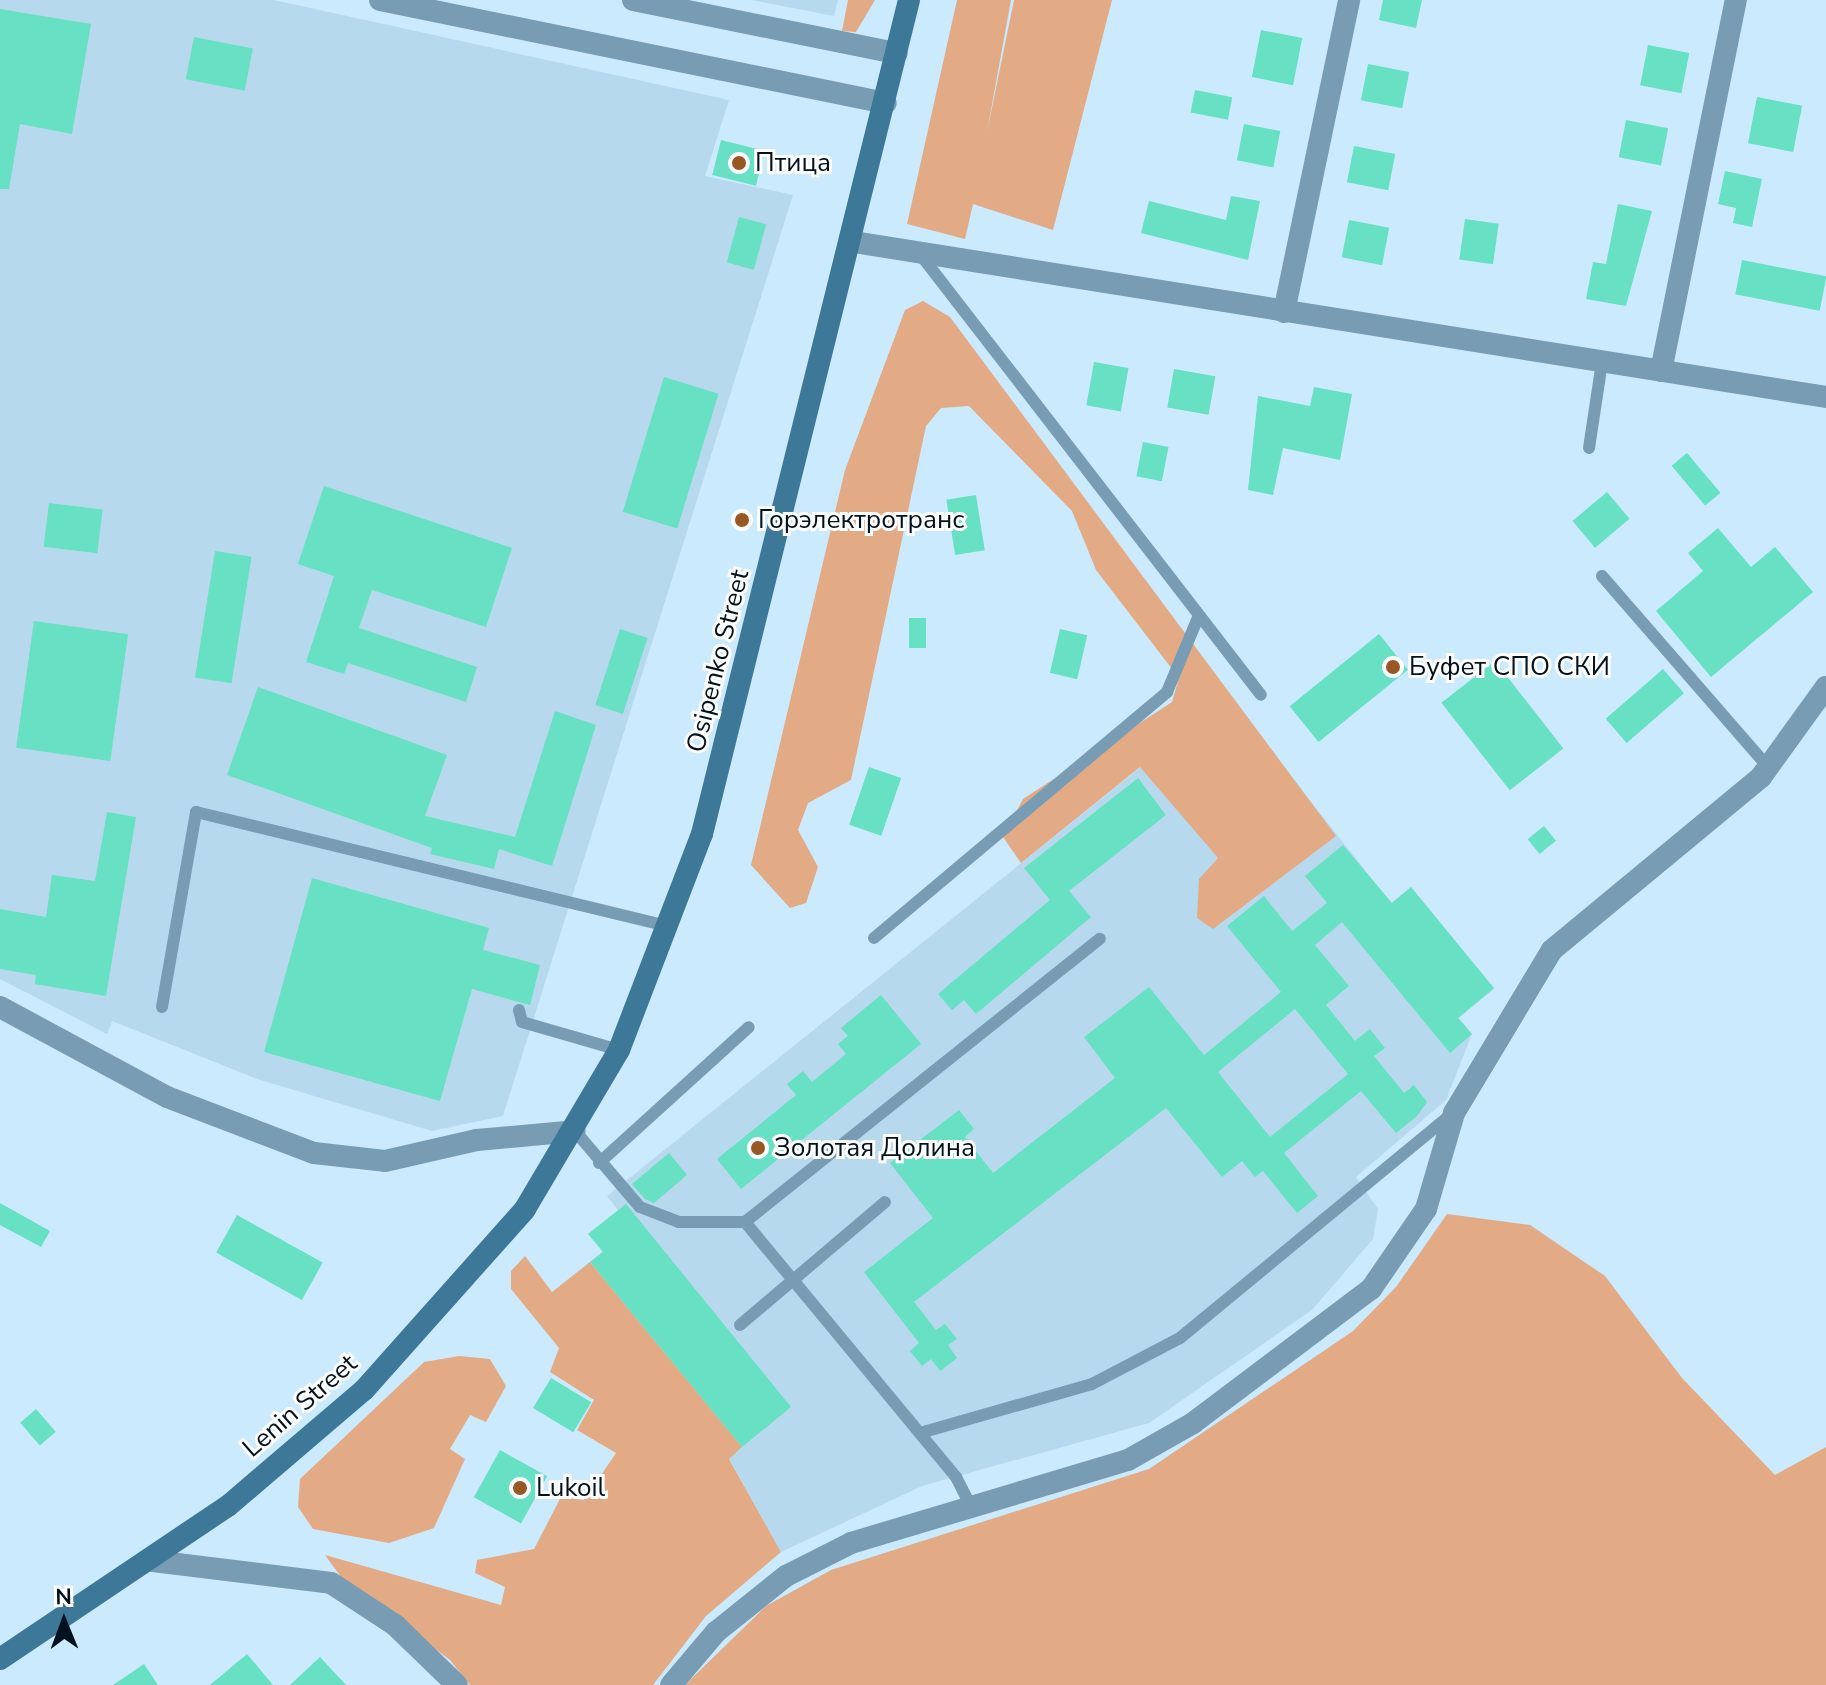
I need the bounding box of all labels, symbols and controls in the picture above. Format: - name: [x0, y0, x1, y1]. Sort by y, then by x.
- place label: Птица: [755, 147, 831, 179]
- marker: Птица: [730, 154, 748, 172]
- place label: Горэлектротранс: [758, 504, 964, 536]
- marker: Горэлектротранс: [733, 511, 751, 529]
- street label: Osipenko Street: [680, 567, 756, 755]
- place label: Буфет СПО СКИ: [1409, 651, 1610, 683]
- marker: Буфет СПО СКИ: [1384, 658, 1402, 676]
- place label: Золотая Долина: [774, 1132, 975, 1164]
- marker: Золотая Долина: [749, 1139, 767, 1157]
- street label: Lenin Street: [237, 1348, 363, 1464]
- place label: Lukoil: [536, 1472, 605, 1504]
- marker: Lukoil: [511, 1479, 529, 1497]
- north arrow: [24, 1581, 104, 1661]
- text: N: [55, 1582, 72, 1612]

